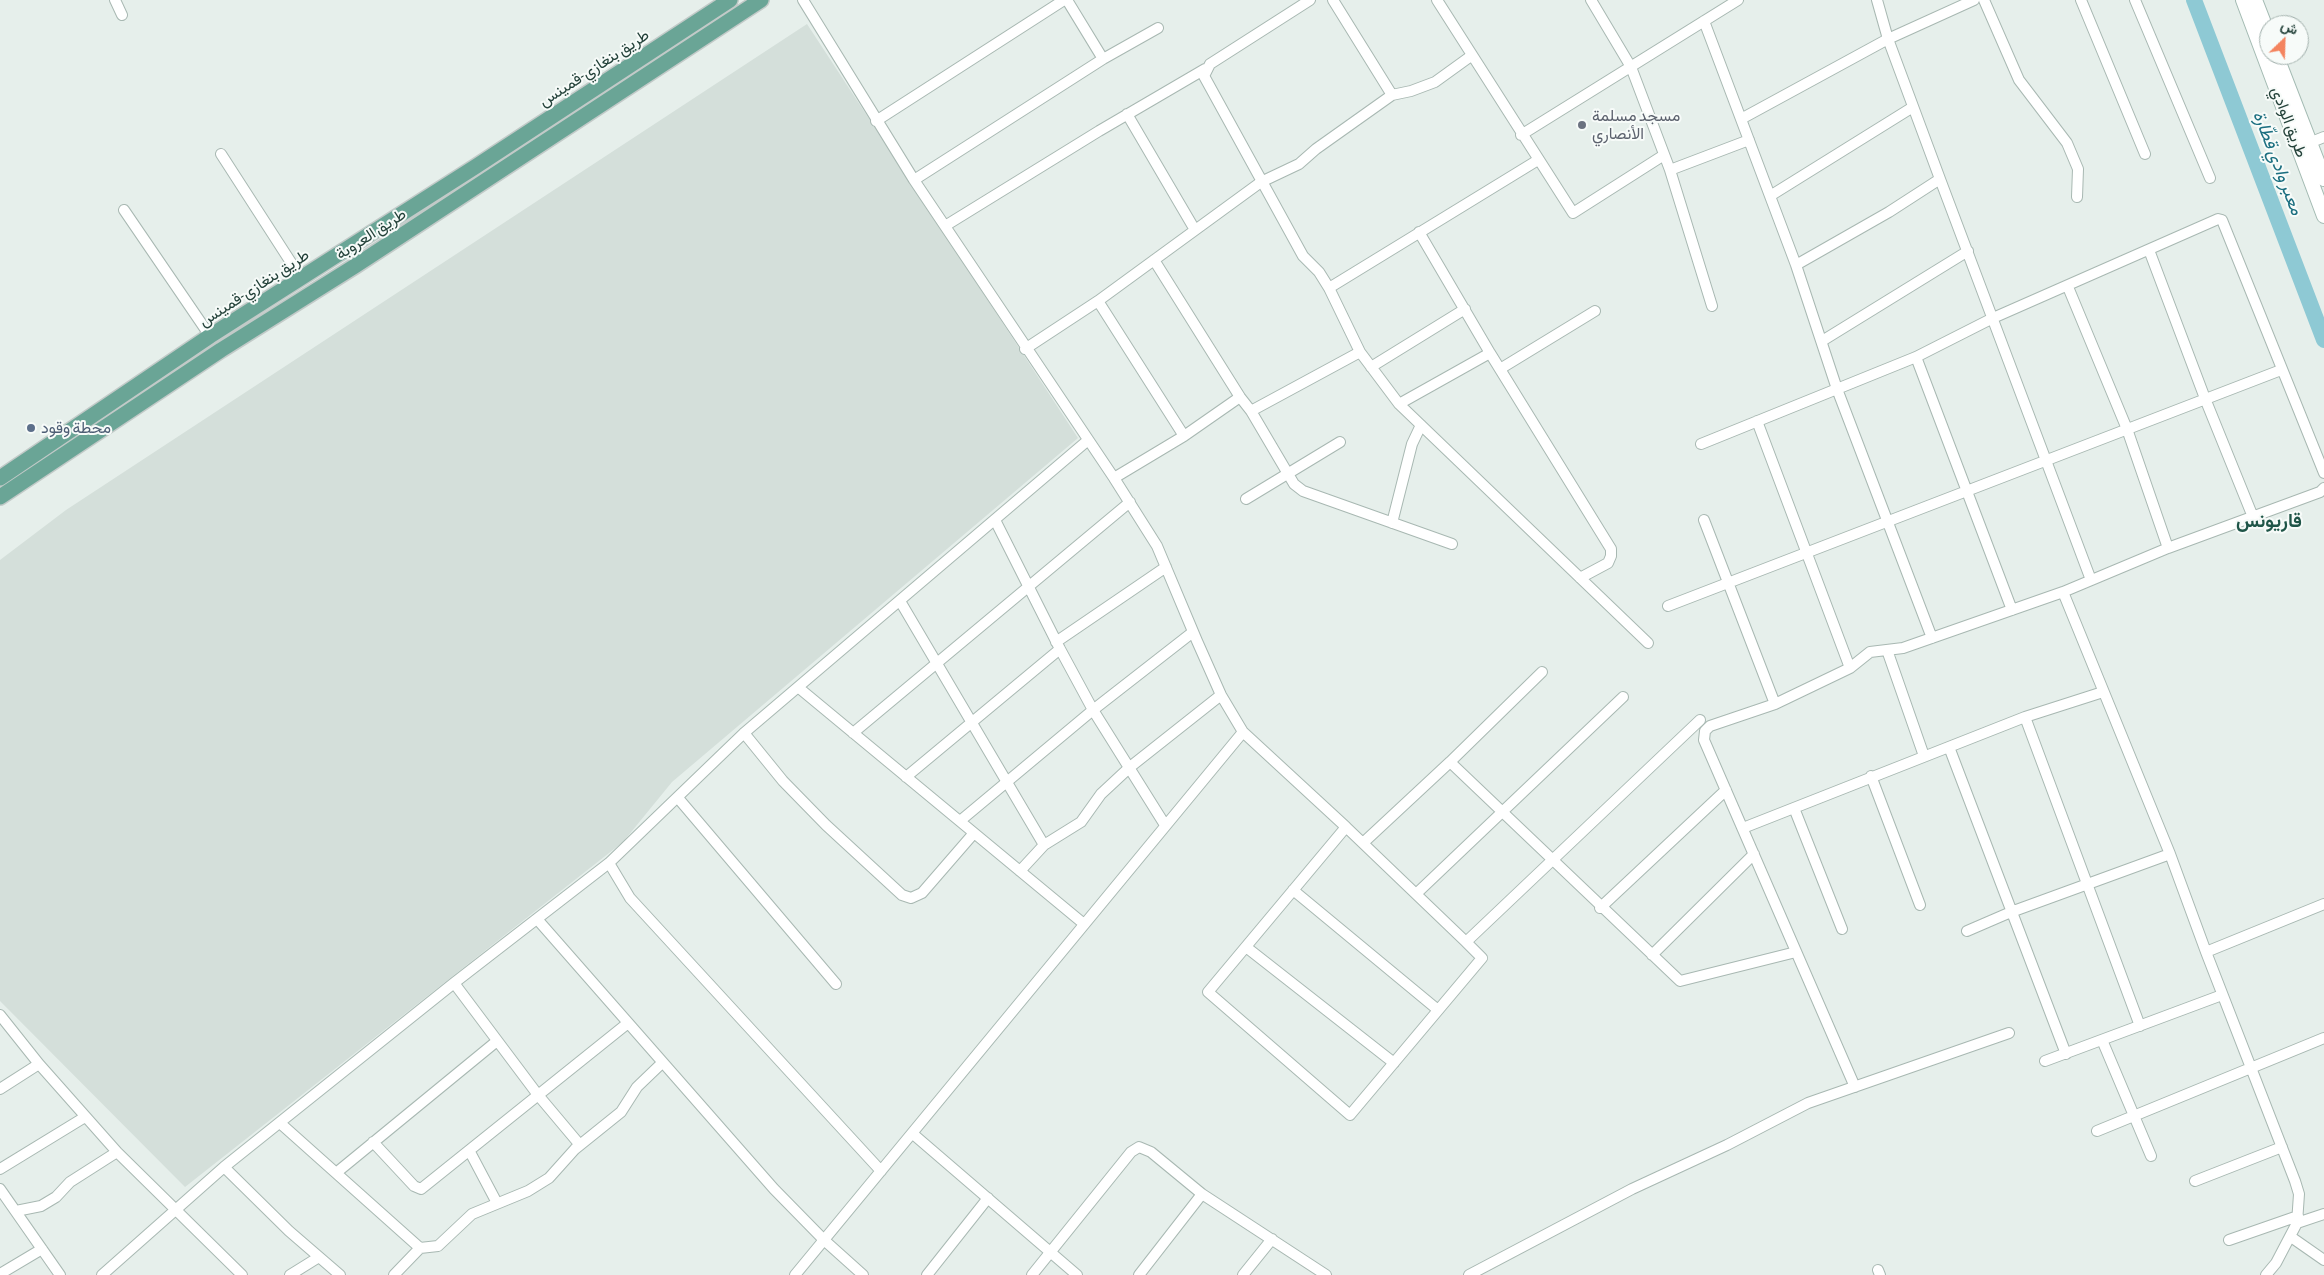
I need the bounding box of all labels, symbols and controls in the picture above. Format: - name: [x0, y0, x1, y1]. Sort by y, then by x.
- north arrow: [2259, 15, 2309, 65]
- text: ش: [2279, 16, 2301, 38]
- street label: طريق بنغازي-قمينس: [535, 25, 653, 111]
- street label: طريق الوادي: [2267, 84, 2311, 160]
- place label: مسجد مسلمة الأنصاري: [1592, 106, 1680, 144]
- water label: معبر وادي قطّارة: [2248, 108, 2308, 218]
- marker: مسجد مسلمة الأنصاري: [1576, 119, 1588, 131]
- street label: طريق العروبة: [332, 204, 410, 264]
- street label: طريق بنغازي-قمينس: [195, 245, 313, 331]
- place label: محطة وقود: [41, 418, 111, 438]
- marker: محطة وقود: [25, 422, 37, 434]
- district label: قاريونس: [2236, 510, 2302, 532]

